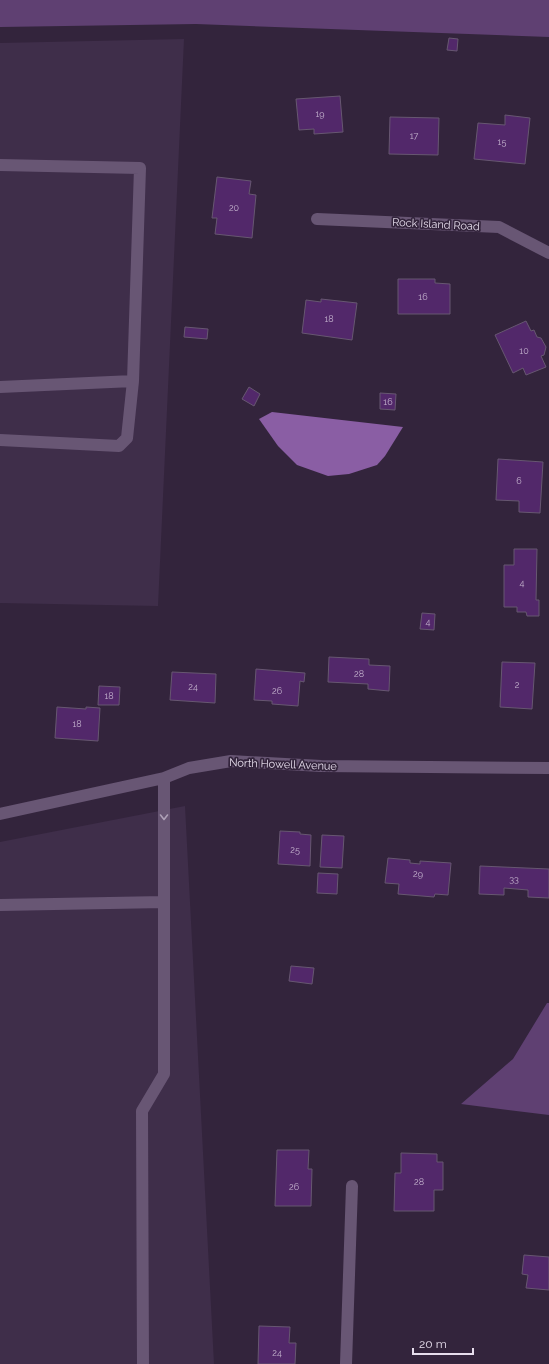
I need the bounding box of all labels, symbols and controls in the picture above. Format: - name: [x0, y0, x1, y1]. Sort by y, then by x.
- house number: 19: [315, 109, 325, 119]
- house number: 17: [410, 131, 418, 141]
- house number: 15: [498, 137, 506, 147]
- house number: 20: [229, 203, 240, 213]
- street label: Rock Island Road: [392, 216, 480, 233]
- house number: 16: [418, 292, 428, 302]
- house number: 18: [324, 314, 334, 324]
- house number: 10: [519, 346, 529, 356]
- house number: 16: [383, 397, 393, 407]
- house number: 6: [516, 476, 522, 486]
- house number: 4: [520, 578, 525, 588]
- house number: 4: [426, 617, 431, 627]
- house number: 28: [354, 669, 364, 679]
- house number: 2: [515, 680, 520, 690]
- house number: 24: [188, 682, 198, 692]
- house number: 26: [272, 686, 283, 696]
- house number: 18: [104, 691, 114, 701]
- house number: 18: [72, 719, 82, 729]
- street label: North Howell Avenue: [229, 756, 338, 773]
- one-way arrow: [160, 814, 168, 820]
- house number: 25: [290, 845, 300, 855]
- house number: 29: [413, 869, 423, 879]
- house number: 33: [509, 874, 519, 884]
- house number: 28: [414, 1177, 424, 1187]
- house number: 26: [289, 1182, 300, 1192]
- scale bar: [413, 1330, 473, 1356]
- text: 20 m: [419, 1337, 447, 1351]
- house number: 24: [272, 1348, 282, 1358]

